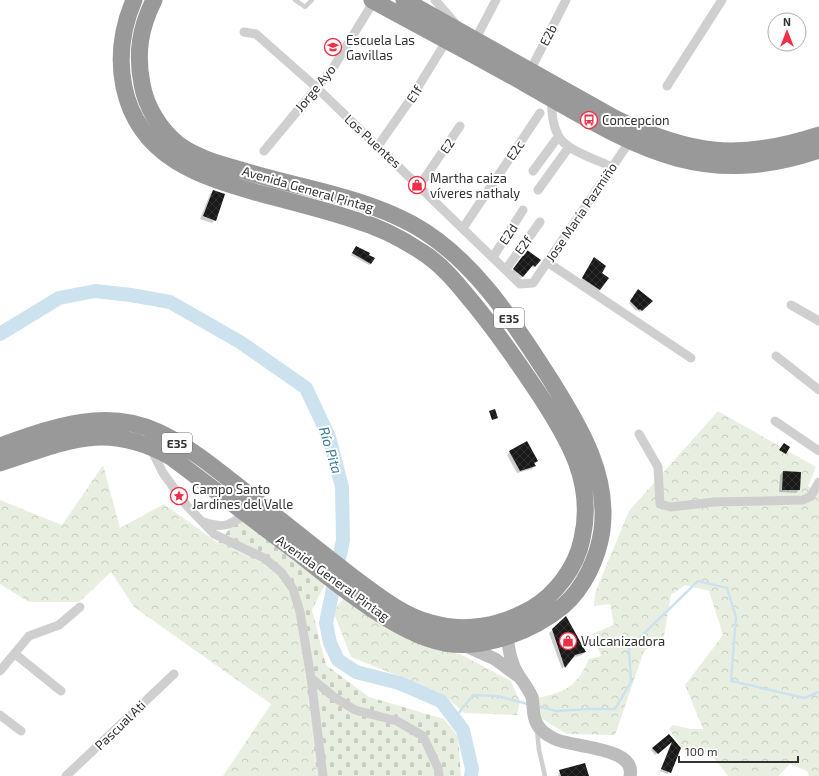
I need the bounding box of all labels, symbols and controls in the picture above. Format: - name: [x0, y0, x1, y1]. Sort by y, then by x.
- north arrow: [767, 12, 807, 52]
- text: N: [783, 15, 791, 28]
- street label: E2b: [536, 22, 560, 48]
- place label: Escuela Las Gavillas: [346, 32, 415, 63]
- school or university icon: Escuela Las Gavillas: [323, 37, 343, 57]
- street label: Jorge Ayo: [291, 61, 339, 115]
- street label: E1f: [403, 81, 426, 106]
- bus stop icon: Concepcion: [579, 110, 599, 130]
- street label: Los Puentes: [341, 111, 405, 171]
- place label: Concepcion: [602, 112, 670, 128]
- street label: E2: [436, 135, 458, 157]
- street label: E2c: [503, 137, 527, 163]
- street label: Jose María Pazmiño: [542, 159, 620, 265]
- street label: Avenida General Pintag: [240, 163, 376, 215]
- place label: Martha caiza víveres nathaly: [430, 170, 520, 201]
- shop icon: Martha caiza víveres nathaly: [407, 175, 427, 195]
- street label: E2d: [495, 220, 521, 248]
- street label: E2f: [511, 232, 536, 258]
- road number: E35: [494, 308, 524, 328]
- water label: Río Pita: [316, 425, 346, 475]
- road number: E35: [162, 433, 192, 453]
- place label: Campo Santo Jardines del Valle: [192, 481, 293, 512]
- place icon: Campo Santo Jardines del Valle: [169, 486, 189, 506]
- street label: Avenida General Pintag: [273, 532, 393, 624]
- shop icon: Vulcanizadora: [558, 631, 578, 651]
- place label: Vulcanizadora: [581, 633, 665, 649]
- street label: Pascual Ati: [91, 697, 149, 753]
- scale bar: [679, 738, 798, 764]
- text: 100 m: [685, 744, 717, 758]

